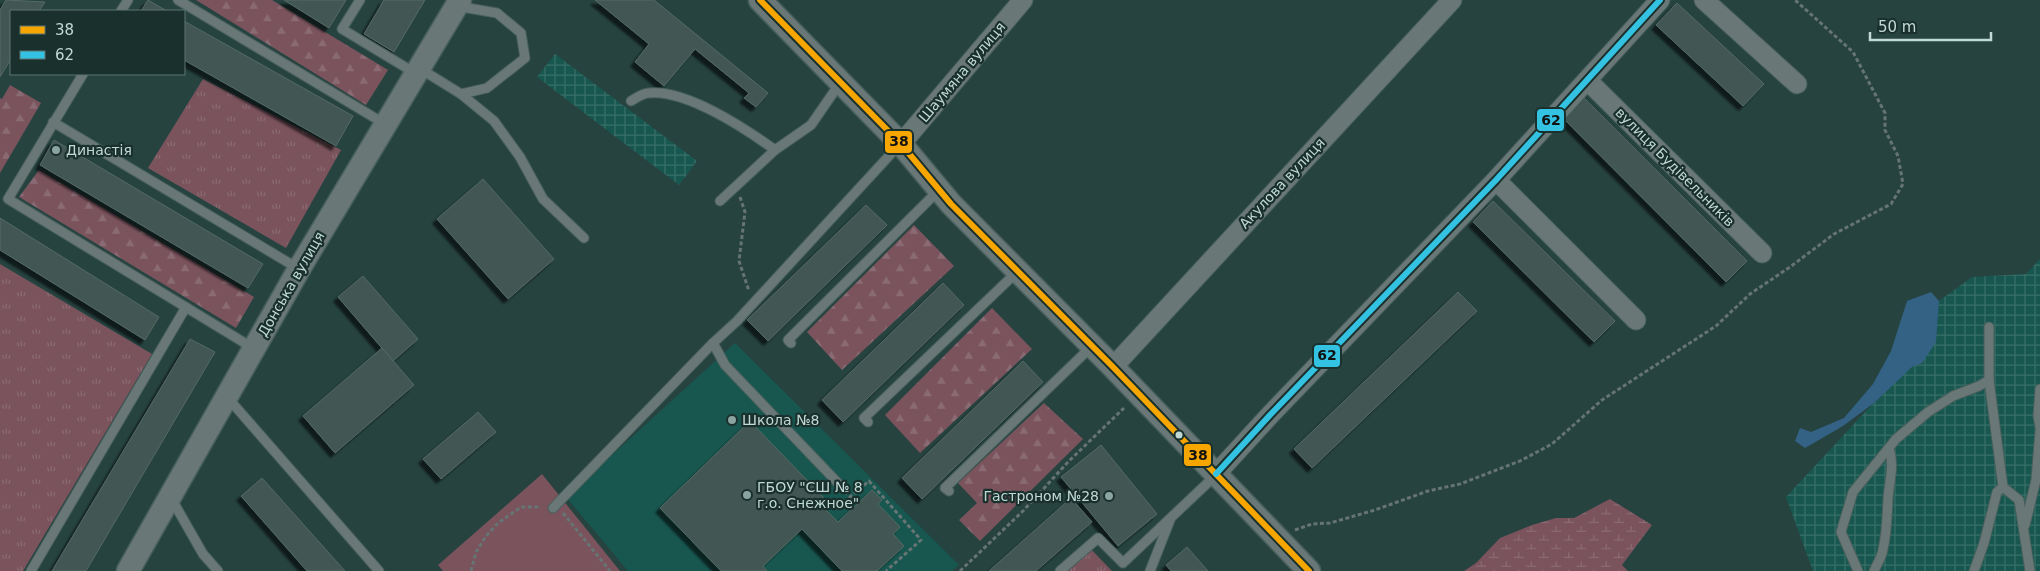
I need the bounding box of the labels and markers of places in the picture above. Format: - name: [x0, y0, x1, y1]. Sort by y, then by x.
- place label: Династія: [66, 142, 132, 158]
- marker: Династія: [50, 144, 62, 156]
- place label: Школа №8: [742, 412, 819, 428]
- marker: Школа №8: [726, 414, 738, 426]
- unlabelled marker: [1174, 430, 1184, 440]
- place label: ГБОУ "СШ № 8 г.о. Снежное": [757, 479, 863, 511]
- place label: Гастроном №28: [983, 488, 1099, 504]
- marker: ГБОУ "СШ № 8 г.о. Снежное": [741, 489, 753, 501]
- marker: Гастроном №28: [1103, 490, 1115, 502]

